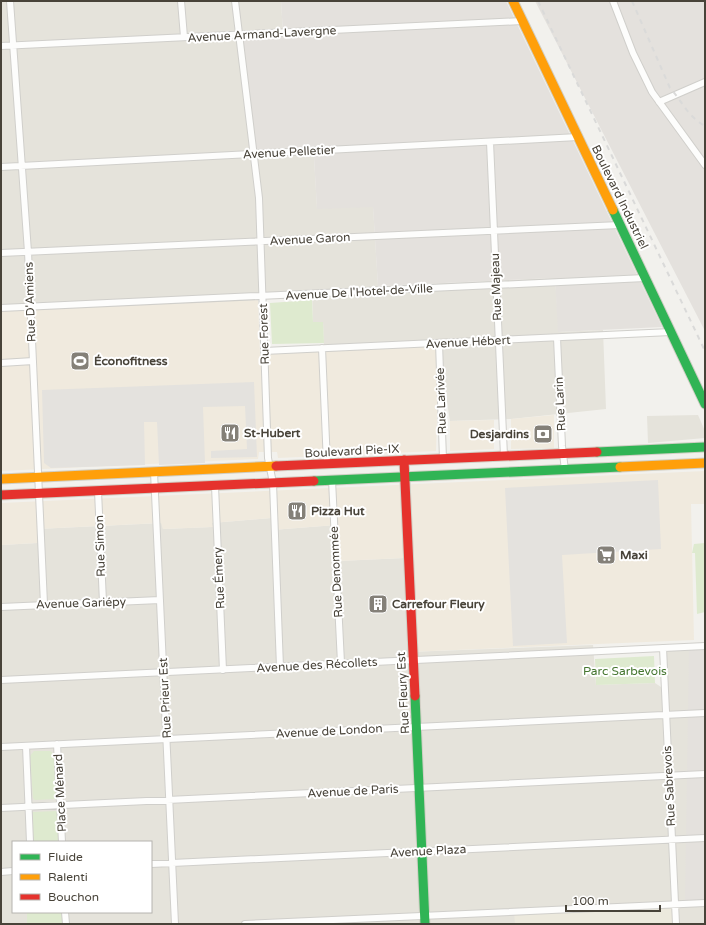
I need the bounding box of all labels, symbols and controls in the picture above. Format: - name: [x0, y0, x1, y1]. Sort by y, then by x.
- street label: Avenue Armand-Lavergne: [187, 23, 337, 45]
- street label: Avenue Pelletier: [242, 143, 336, 161]
- street label: Boulevard Industriel: [589, 143, 651, 251]
- street label: Avenue Garon: [269, 230, 351, 248]
- street label: Rue Majeau: [488, 253, 504, 321]
- street label: Rue D'Amiens: [22, 261, 38, 342]
- street label: Avenue De l'Hotel-de-Ville: [285, 281, 433, 303]
- street label: Rue Forest: [256, 303, 272, 365]
- street label: Avenue Hébert: [425, 333, 511, 351]
- sports icon: Éconofitness: [69, 350, 91, 372]
- place label: Éconofitness: [94, 354, 168, 368]
- street label: Rue Larivée: [433, 367, 449, 435]
- street label: Rue Larin: [552, 377, 568, 431]
- restaurant icon: St-Hubert: [219, 422, 241, 444]
- bank icon: Desjardins: [532, 423, 554, 445]
- place label: St-Hubert: [244, 426, 301, 440]
- place label: Desjardins: [470, 427, 529, 442]
- street label: Boulevard Pie-IX: [304, 442, 400, 460]
- restaurant icon: Pizza Hut: [286, 500, 308, 522]
- place label: Pizza Hut: [311, 504, 365, 518]
- street label: Rue Simon: [92, 515, 108, 577]
- street label: Rue Denommée: [327, 526, 345, 618]
- supermarket icon: Maxi: [595, 544, 617, 566]
- street label: Rue Émery: [210, 546, 228, 609]
- place label: Maxi: [620, 548, 648, 562]
- building icon: Carrefour Fleury: [367, 593, 389, 615]
- street label: Avenue Gariépy: [36, 594, 127, 612]
- place label: Carrefour Fleury: [392, 597, 485, 612]
- street label: Rue Fleury Est: [394, 651, 412, 734]
- street label: Avenue des Récollets: [256, 655, 378, 675]
- street label: Rue Prieur Est: [156, 657, 174, 739]
- park label: Parc Sarbevois: [583, 664, 667, 678]
- street label: Avenue de London: [275, 721, 383, 741]
- street label: Rue Sabrevois: [660, 745, 678, 827]
- street label: Place Ménard: [51, 754, 69, 832]
- street label: Avenue de Paris: [307, 782, 399, 800]
- legend: [12, 841, 152, 913]
- street label: Avenue Plaza: [389, 842, 467, 860]
- text: Fluide: [48, 850, 83, 864]
- text: Ralenti: [48, 870, 88, 884]
- scale bar: [566, 887, 660, 913]
- text: Bouchon: [48, 890, 99, 904]
- text: 100 m: [572, 894, 609, 908]

